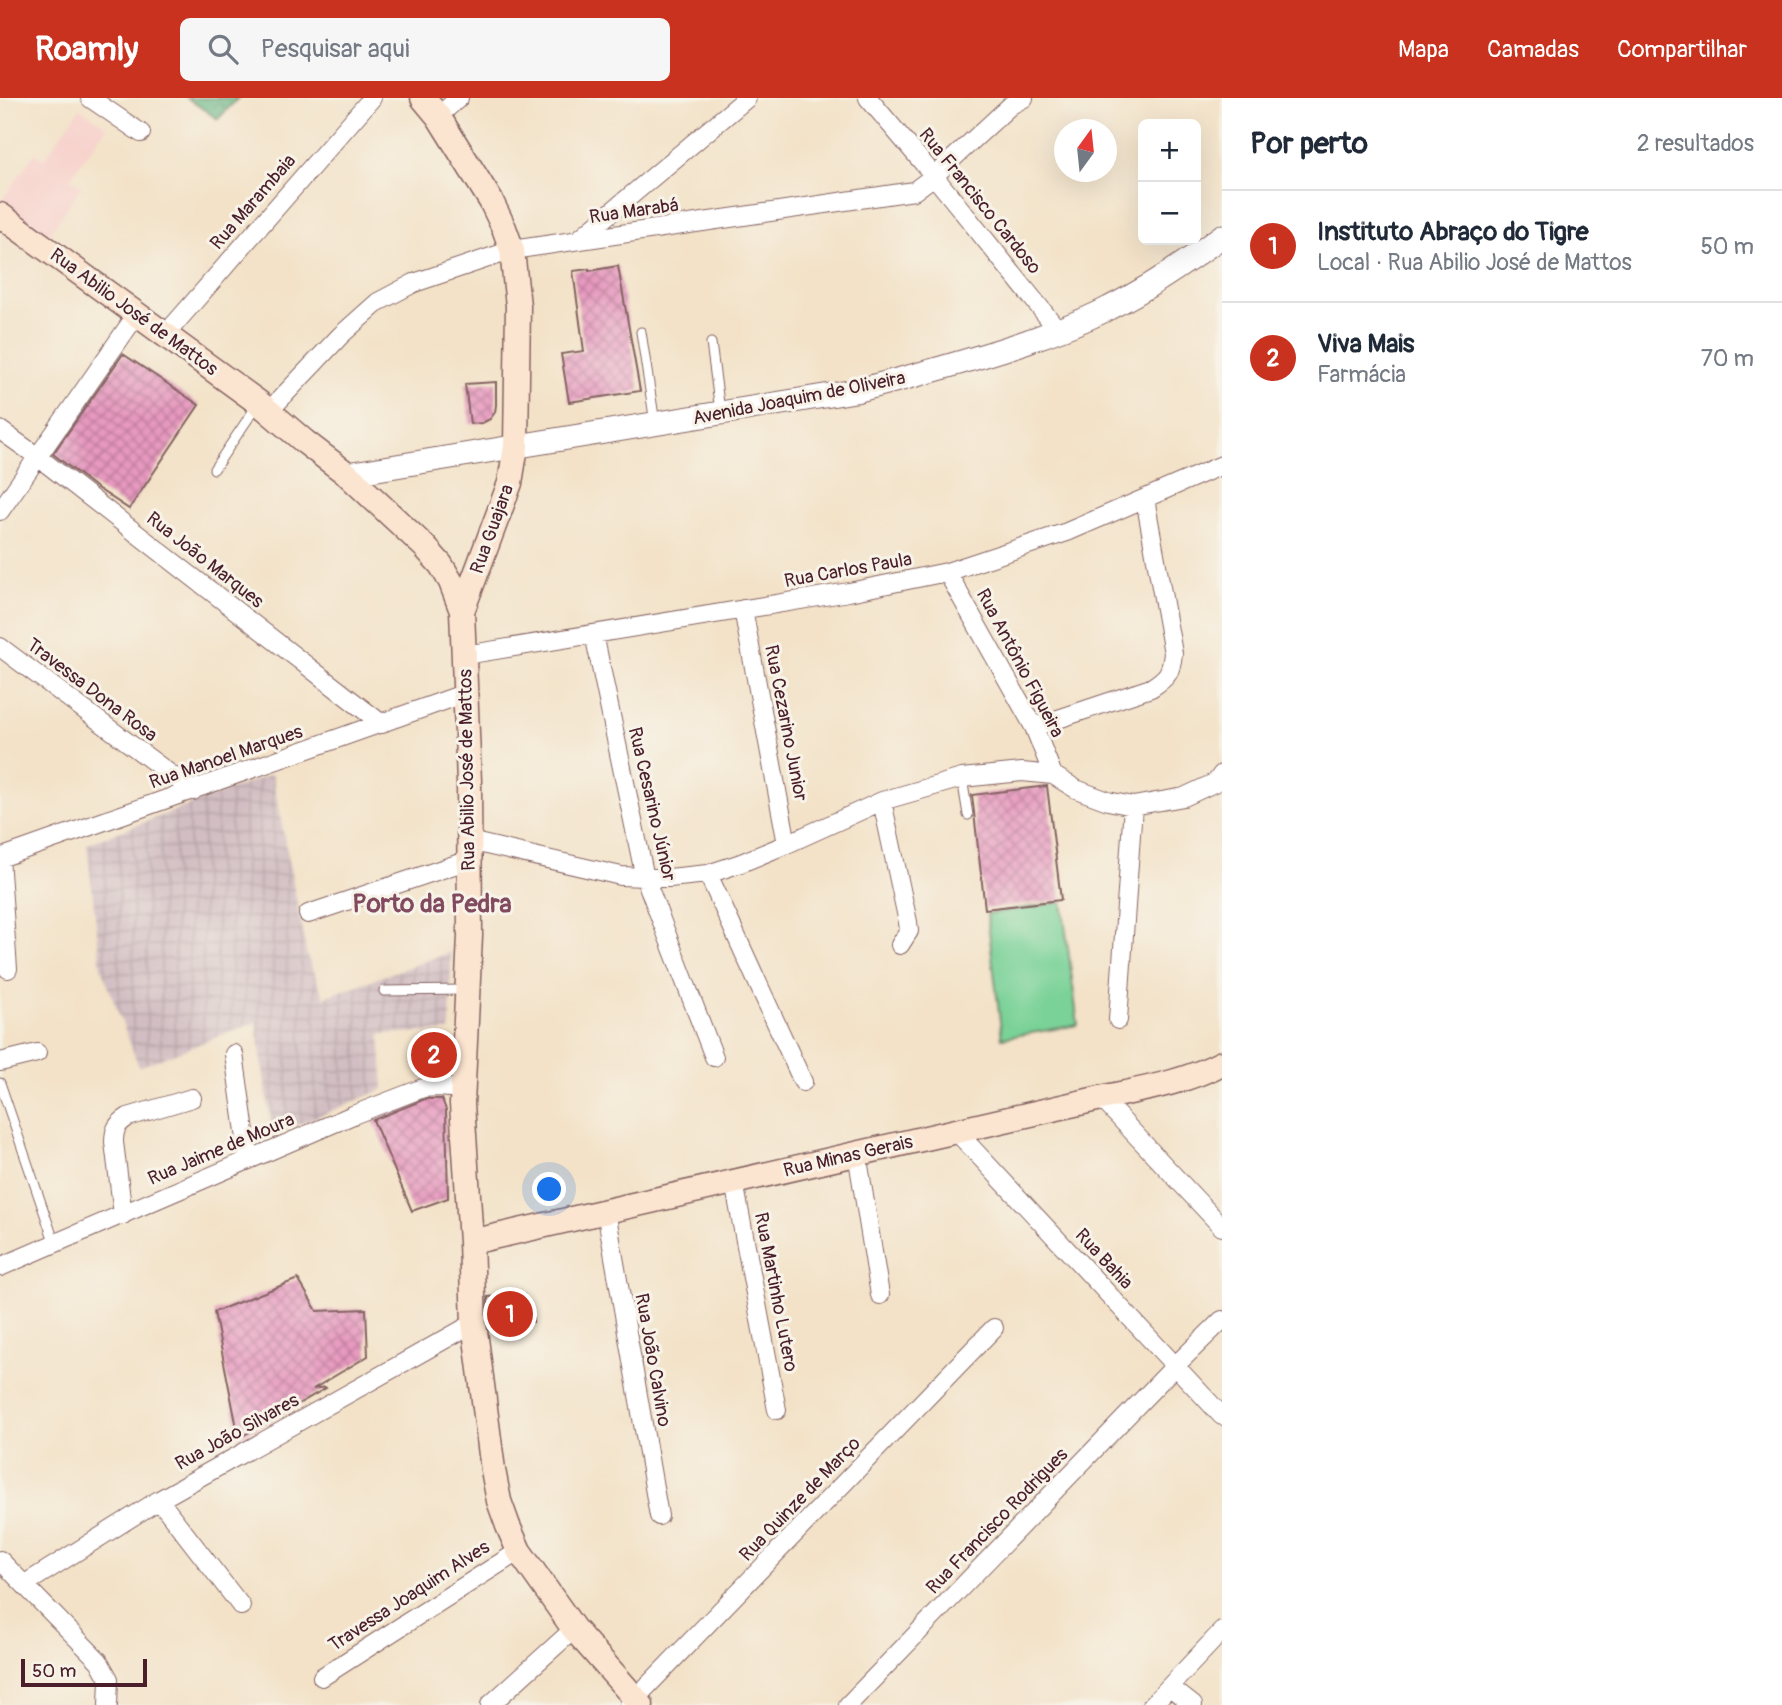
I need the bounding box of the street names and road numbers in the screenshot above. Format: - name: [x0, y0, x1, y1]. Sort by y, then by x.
- street label: Rua Francisco Cardoso: [914, 123, 1046, 279]
- street label: Rua Marambaia: [205, 149, 301, 255]
- street label: Rua Marabá: [588, 193, 680, 229]
- street label: Rua Abilio José de Mattos: [45, 243, 223, 381]
- street label: Avenida Joaquim de Oliveira: [691, 366, 908, 430]
- street label: Rua Guajara: [465, 481, 519, 577]
- street label: Rua João Marques: [141, 507, 269, 614]
- street label: Rua Carlos Paula: [782, 547, 914, 593]
- street label: Rua Antônio Figueira: [971, 584, 1069, 742]
- street label: Travessa Dona Rosa: [22, 633, 162, 747]
- street label: Rua Cezarino Junior: [759, 643, 813, 803]
- street label: Rua Abilio José de Mattos: [453, 668, 481, 871]
- street label: Rua Manoel Marques: [146, 719, 306, 794]
- street label: Rua Cesarino Júnior: [623, 725, 681, 884]
- street label: Rua Jaime de Moura: [144, 1107, 298, 1191]
- street label: Rua Minas Gerais: [781, 1129, 916, 1183]
- street label: Rua Martinho Lutero: [749, 1210, 803, 1374]
- street label: Rua Bahia: [1070, 1224, 1138, 1295]
- street label: Rua João Calvino: [629, 1291, 677, 1429]
- street label: Rua João Silvares: [171, 1388, 303, 1476]
- street label: Rua Quinze de Março: [734, 1432, 866, 1566]
- street label: Rua Francisco Rodrigues: [921, 1443, 1073, 1599]
- street label: Travessa Joaquim Alves: [324, 1535, 494, 1657]

